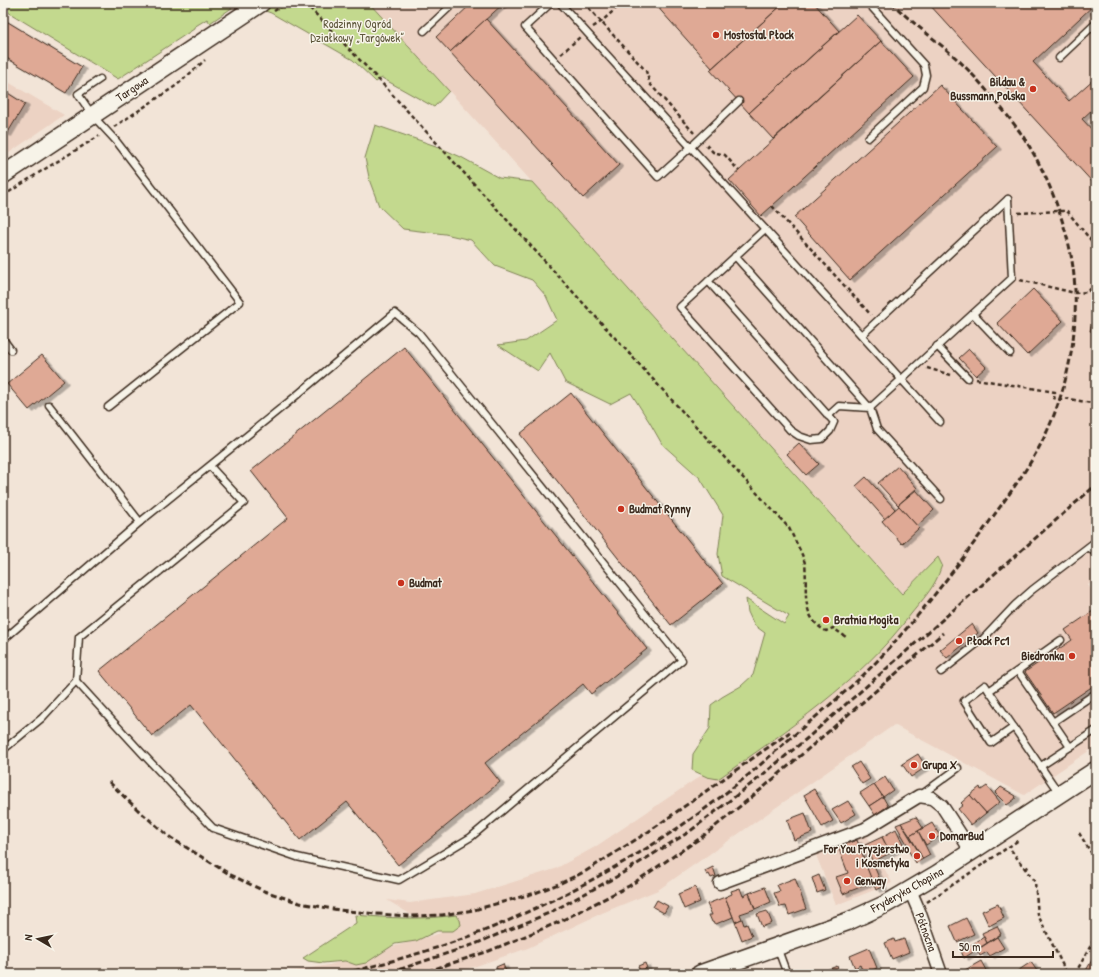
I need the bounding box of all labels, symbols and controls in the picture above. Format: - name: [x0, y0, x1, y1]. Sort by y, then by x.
- park label: Rodzinny Ogród Działkowy „Targówek”: [310, 15, 404, 46]
- place label: Mostostal Płock: [724, 26, 794, 43]
- marker: Mostostal Płock: [711, 30, 721, 40]
- street label: Targowa: [112, 71, 151, 106]
- place label: Bildau & Bussmann Polska: [950, 73, 1026, 104]
- marker: Bildau & Bussmann Polska: [1028, 84, 1038, 94]
- place label: Budmat Rynny: [629, 500, 691, 518]
- marker: Budmat Rynny: [616, 504, 626, 514]
- place label: Budmat: [409, 574, 442, 591]
- marker: Budmat: [396, 578, 406, 588]
- place label: Bratnia Mogiła: [834, 611, 899, 629]
- marker: Bratnia Mogiła: [821, 615, 831, 625]
- place label: Płock Pc1: [967, 632, 1010, 649]
- marker: Płock Pc1: [954, 636, 964, 646]
- place label: Biedronka: [1021, 647, 1064, 664]
- marker: Biedronka: [1067, 651, 1077, 661]
- place label: Grupa X: [922, 756, 958, 774]
- marker: Grupa X: [909, 760, 919, 770]
- place label: DomarBud: [940, 827, 984, 844]
- marker: DomarBud: [927, 831, 937, 841]
- place label: For You Fryzjerstwo i Kosmetyka: [823, 840, 909, 872]
- marker: For You Fryzjerstwo i Kosmetyka: [912, 851, 922, 861]
- street label: Fryderyka Chopina: [867, 863, 946, 917]
- place label: Genway: [855, 872, 886, 890]
- marker: Genway: [842, 876, 852, 886]
- street label: Północna: [912, 910, 941, 954]
- north arrow: [18, 919, 58, 959]
- text: N: [21, 933, 36, 941]
- scale bar: [953, 933, 1053, 959]
- text: 50 m: [959, 938, 980, 955]

